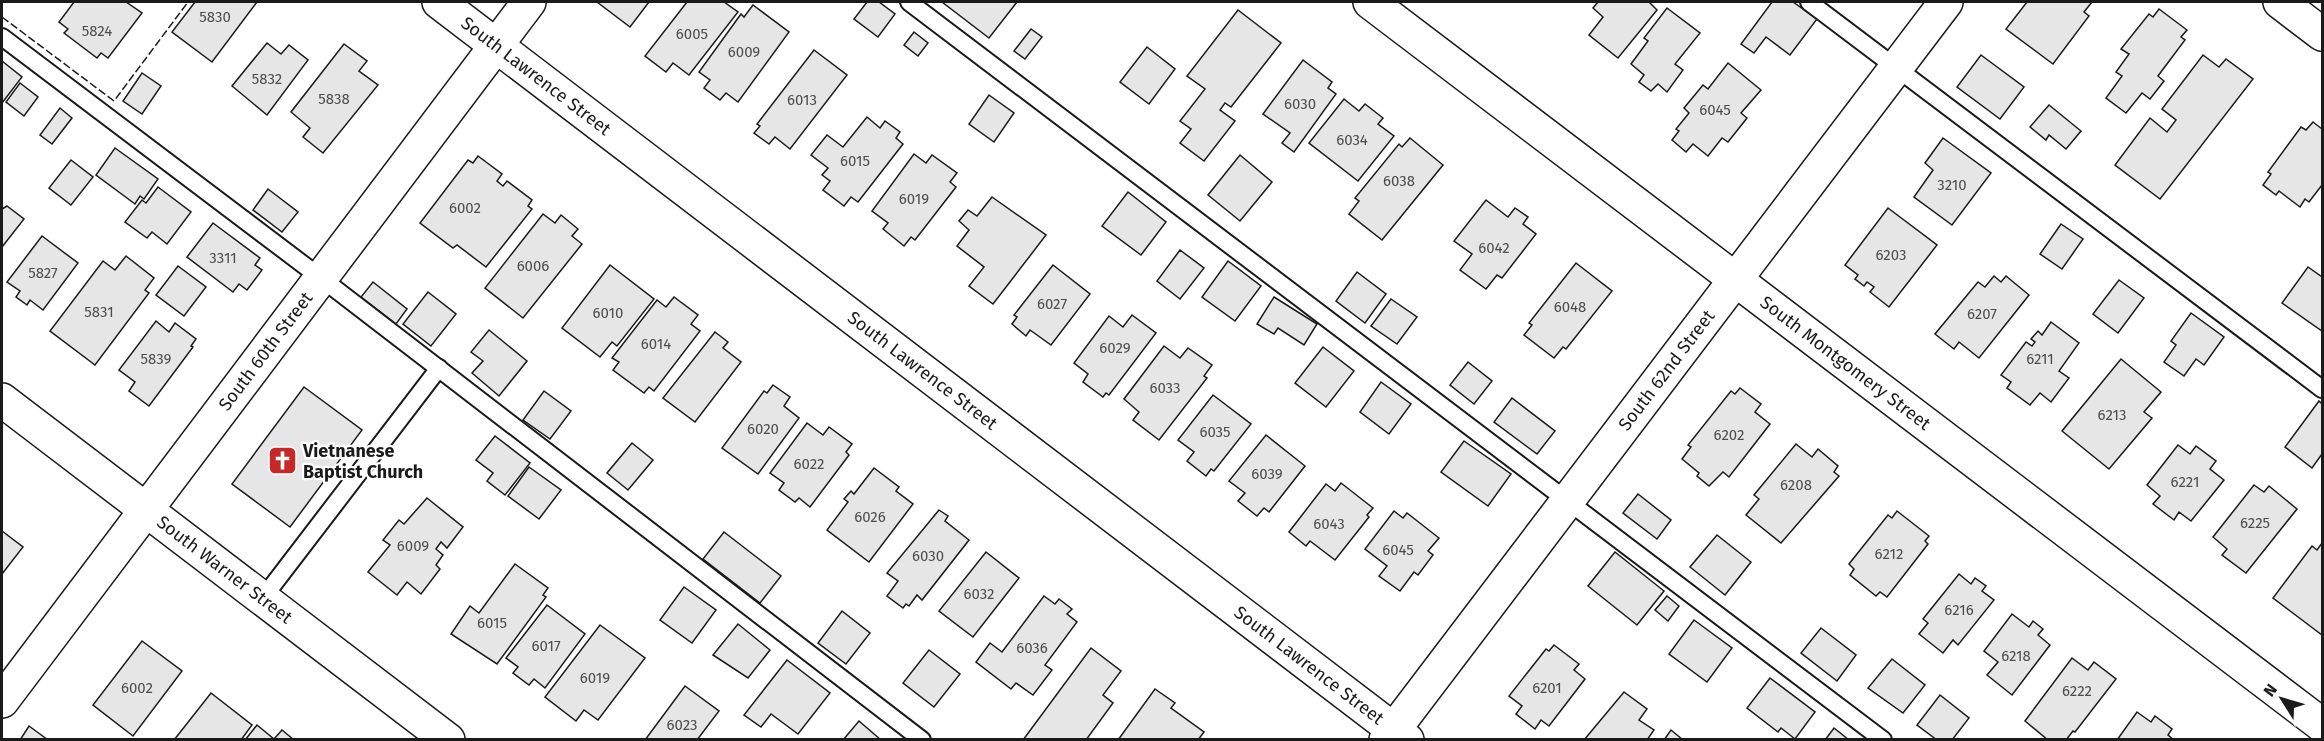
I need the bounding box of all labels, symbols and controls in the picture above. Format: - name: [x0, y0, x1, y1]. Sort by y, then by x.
- house number: 5830: [199, 8, 231, 26]
- street label: South Lawrence Street: [457, 12, 616, 140]
- house number: 5824: [82, 22, 112, 40]
- house number: 6005: [676, 25, 708, 43]
- house number: 6009: [728, 43, 760, 61]
- house number: 5832: [252, 70, 282, 88]
- house number: 5838: [318, 90, 350, 108]
- house number: 6013: [787, 91, 817, 109]
- house number: 6030: [1284, 95, 1316, 113]
- house number: 6045: [1699, 101, 1731, 119]
- house number: 6034: [1336, 131, 1368, 149]
- house number: 6015: [840, 152, 870, 170]
- house number: 6038: [1383, 172, 1415, 190]
- house number: 3210: [1937, 176, 1967, 194]
- house number: 6019: [899, 190, 929, 208]
- house number: 6002: [449, 199, 481, 217]
- house number: 6042: [1478, 239, 1510, 257]
- house number: 6203: [1876, 246, 1906, 264]
- house number: 3311: [209, 249, 237, 267]
- house number: 6006: [517, 257, 549, 275]
- house number: 5827: [28, 264, 58, 282]
- street label: South 60th Street: [214, 287, 318, 415]
- street label: South Montgomery Street: [1756, 291, 1935, 435]
- house number: 6027: [1037, 295, 1067, 313]
- house number: 6048: [1554, 298, 1586, 316]
- house number: 5831: [84, 303, 114, 321]
- house number: 6010: [593, 304, 623, 322]
- street label: South 62nd Street: [1614, 305, 1720, 435]
- house number: 6207: [1967, 305, 1997, 323]
- street label: South Lawrence Street: [843, 307, 1002, 435]
- house number: 6014: [641, 335, 671, 353]
- house number: 6029: [1099, 339, 1131, 357]
- house number: 5839: [141, 350, 172, 368]
- house number: 6211: [2026, 350, 2054, 368]
- house number: 6033: [1149, 379, 1181, 397]
- house number: 6213: [2098, 406, 2126, 424]
- house number: 6020: [747, 420, 779, 438]
- house number: 6035: [1199, 423, 1231, 441]
- house number: 6202: [1714, 426, 1744, 444]
- place label: Vietnanese Baptist Church: [302, 440, 423, 483]
- church icon: Vietnanese Baptist Church: [266, 445, 298, 477]
- house number: 6022: [793, 455, 825, 473]
- house number: 6039: [1251, 465, 1283, 483]
- house number: 6221: [2171, 473, 2199, 491]
- house number: 6208: [1780, 476, 1812, 494]
- house number: 6026: [854, 508, 886, 526]
- street label: South Warner Street: [153, 511, 297, 629]
- house number: 6225: [2240, 514, 2270, 532]
- house number: 6043: [1313, 515, 1345, 533]
- house number: 6009: [397, 537, 429, 555]
- house number: 6045: [1382, 541, 1414, 559]
- house number: 6212: [1875, 545, 1903, 563]
- house number: 6030: [912, 547, 944, 565]
- house number: 6032: [964, 585, 994, 603]
- street label: South Lawrence Street: [1230, 601, 1389, 730]
- house number: 6216: [1944, 601, 1974, 619]
- house number: 6015: [477, 614, 507, 632]
- house number: 6017: [531, 637, 561, 655]
- house number: 6036: [1016, 639, 1048, 657]
- house number: 6218: [2001, 647, 2031, 665]
- house number: 6019: [580, 669, 610, 687]
- north arrow: [2252, 669, 2312, 729]
- house number: 6002: [121, 679, 153, 697]
- house number: 6201: [1532, 679, 1562, 697]
- text: N: [2260, 680, 2281, 700]
- house number: 6222: [2062, 682, 2092, 700]
- house number: 6023: [666, 716, 698, 734]

